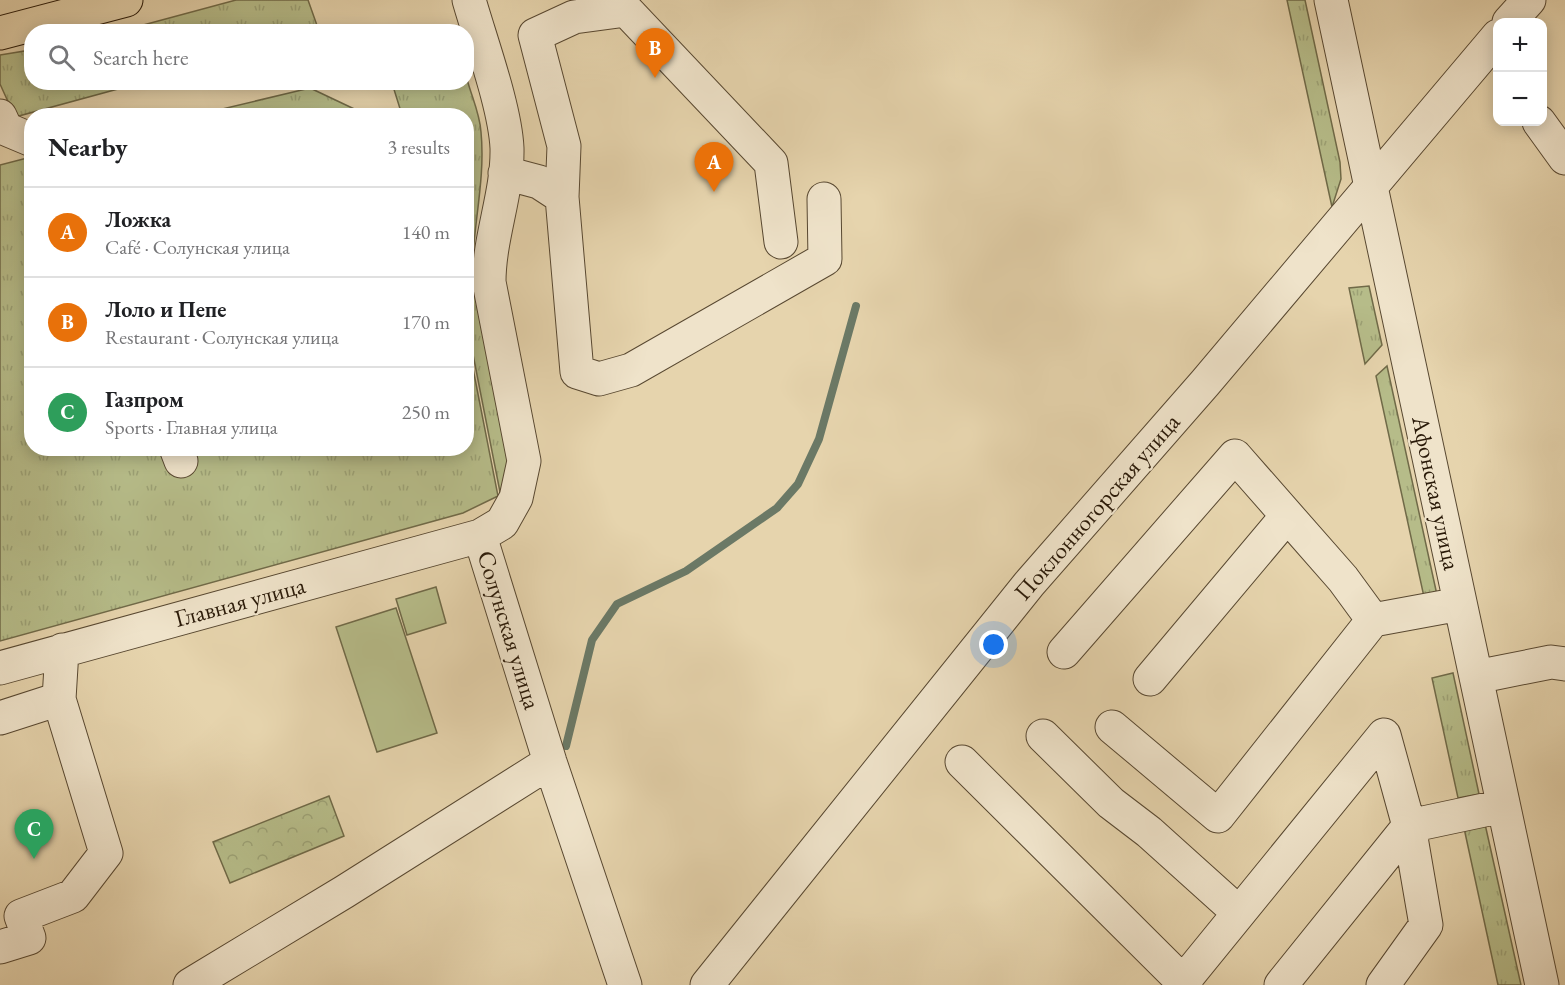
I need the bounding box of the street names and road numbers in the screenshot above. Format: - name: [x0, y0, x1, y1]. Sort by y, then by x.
- street label: Поклонногорская улица: [1007, 406, 1187, 607]
- street label: Афонская улица: [1405, 412, 1468, 573]
- street label: Солунская улица: [471, 547, 548, 713]
- street label: Главная улица: [171, 569, 309, 634]

